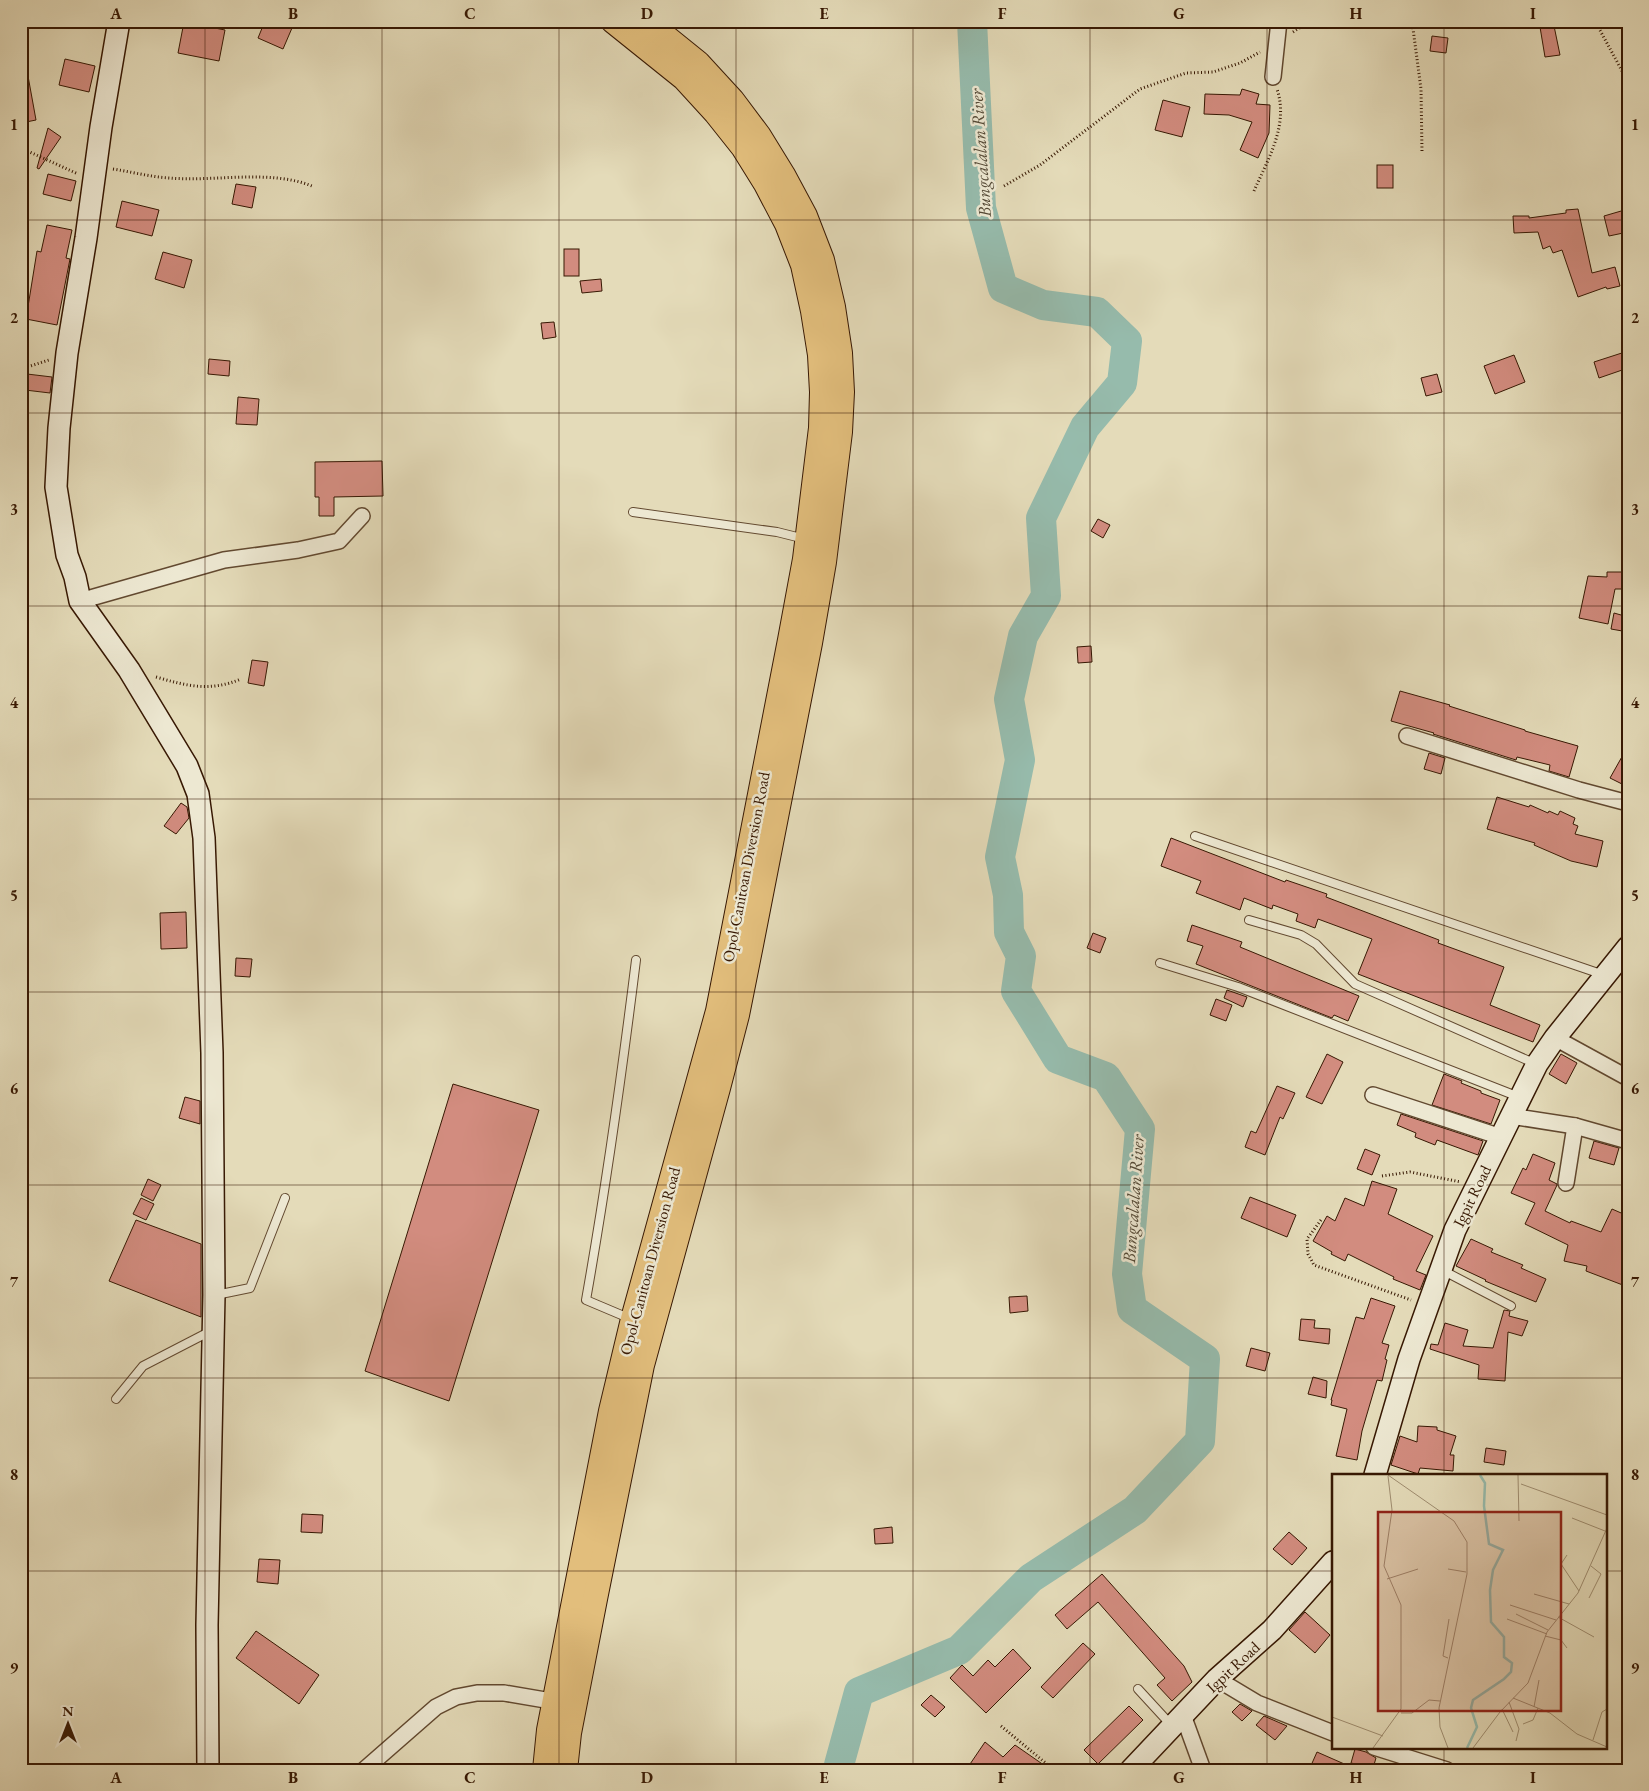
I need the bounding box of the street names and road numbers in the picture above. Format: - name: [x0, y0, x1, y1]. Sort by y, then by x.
- street label: Opol-Canitoan Diversion Road: [717, 769, 775, 964]
- street label: Igpit Road: [1448, 1161, 1496, 1230]
- street label: Opol-Canitoan Diversion Road: [615, 1164, 685, 1357]
- street label: Igpit Road: [1202, 1636, 1265, 1697]

